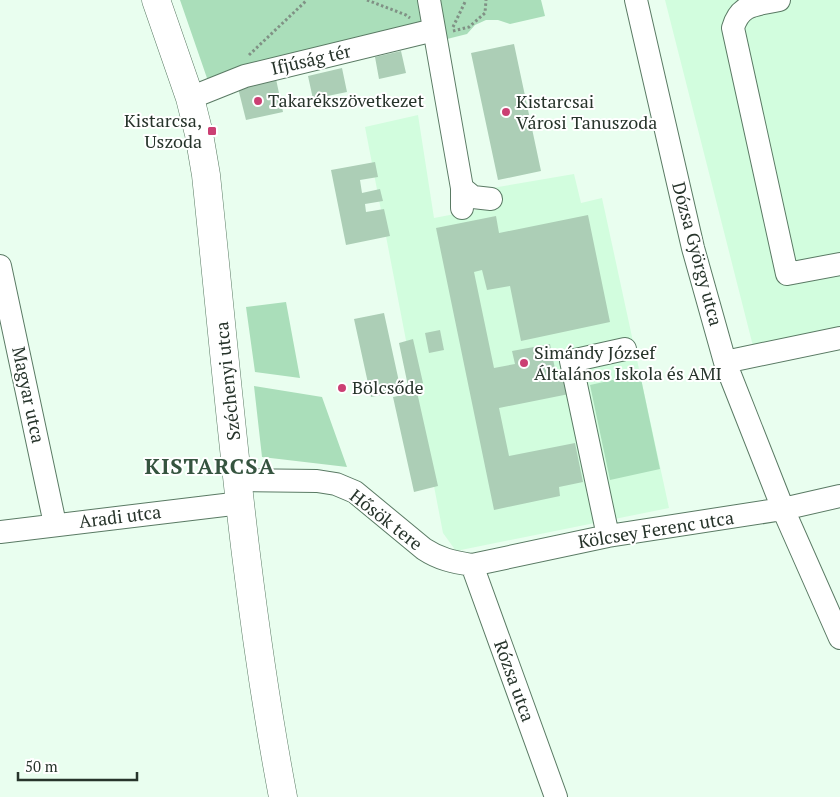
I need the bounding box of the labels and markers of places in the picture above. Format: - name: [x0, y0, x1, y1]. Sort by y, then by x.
- place label: Takarékszövetkezet: [268, 88, 424, 112]
- place label: Kistarcsai Városi Tanuszoda: [516, 89, 657, 134]
- marker: Takarékszövetkezet: [252, 95, 264, 107]
- marker: Kistarcsai Városi Tanuszoda: [500, 106, 512, 118]
- place label: Kistarcsa, Uszoda: [124, 108, 202, 153]
- marker: Kistarcsa, Uszoda: [206, 125, 218, 137]
- place label: Simándy József Általános Iskola és AMI: [534, 340, 722, 385]
- marker: Simándy József Általános Iskola és AMI: [518, 357, 530, 369]
- place label: Bölcsőde: [352, 375, 424, 399]
- marker: Bölcsőde: [336, 382, 348, 394]

